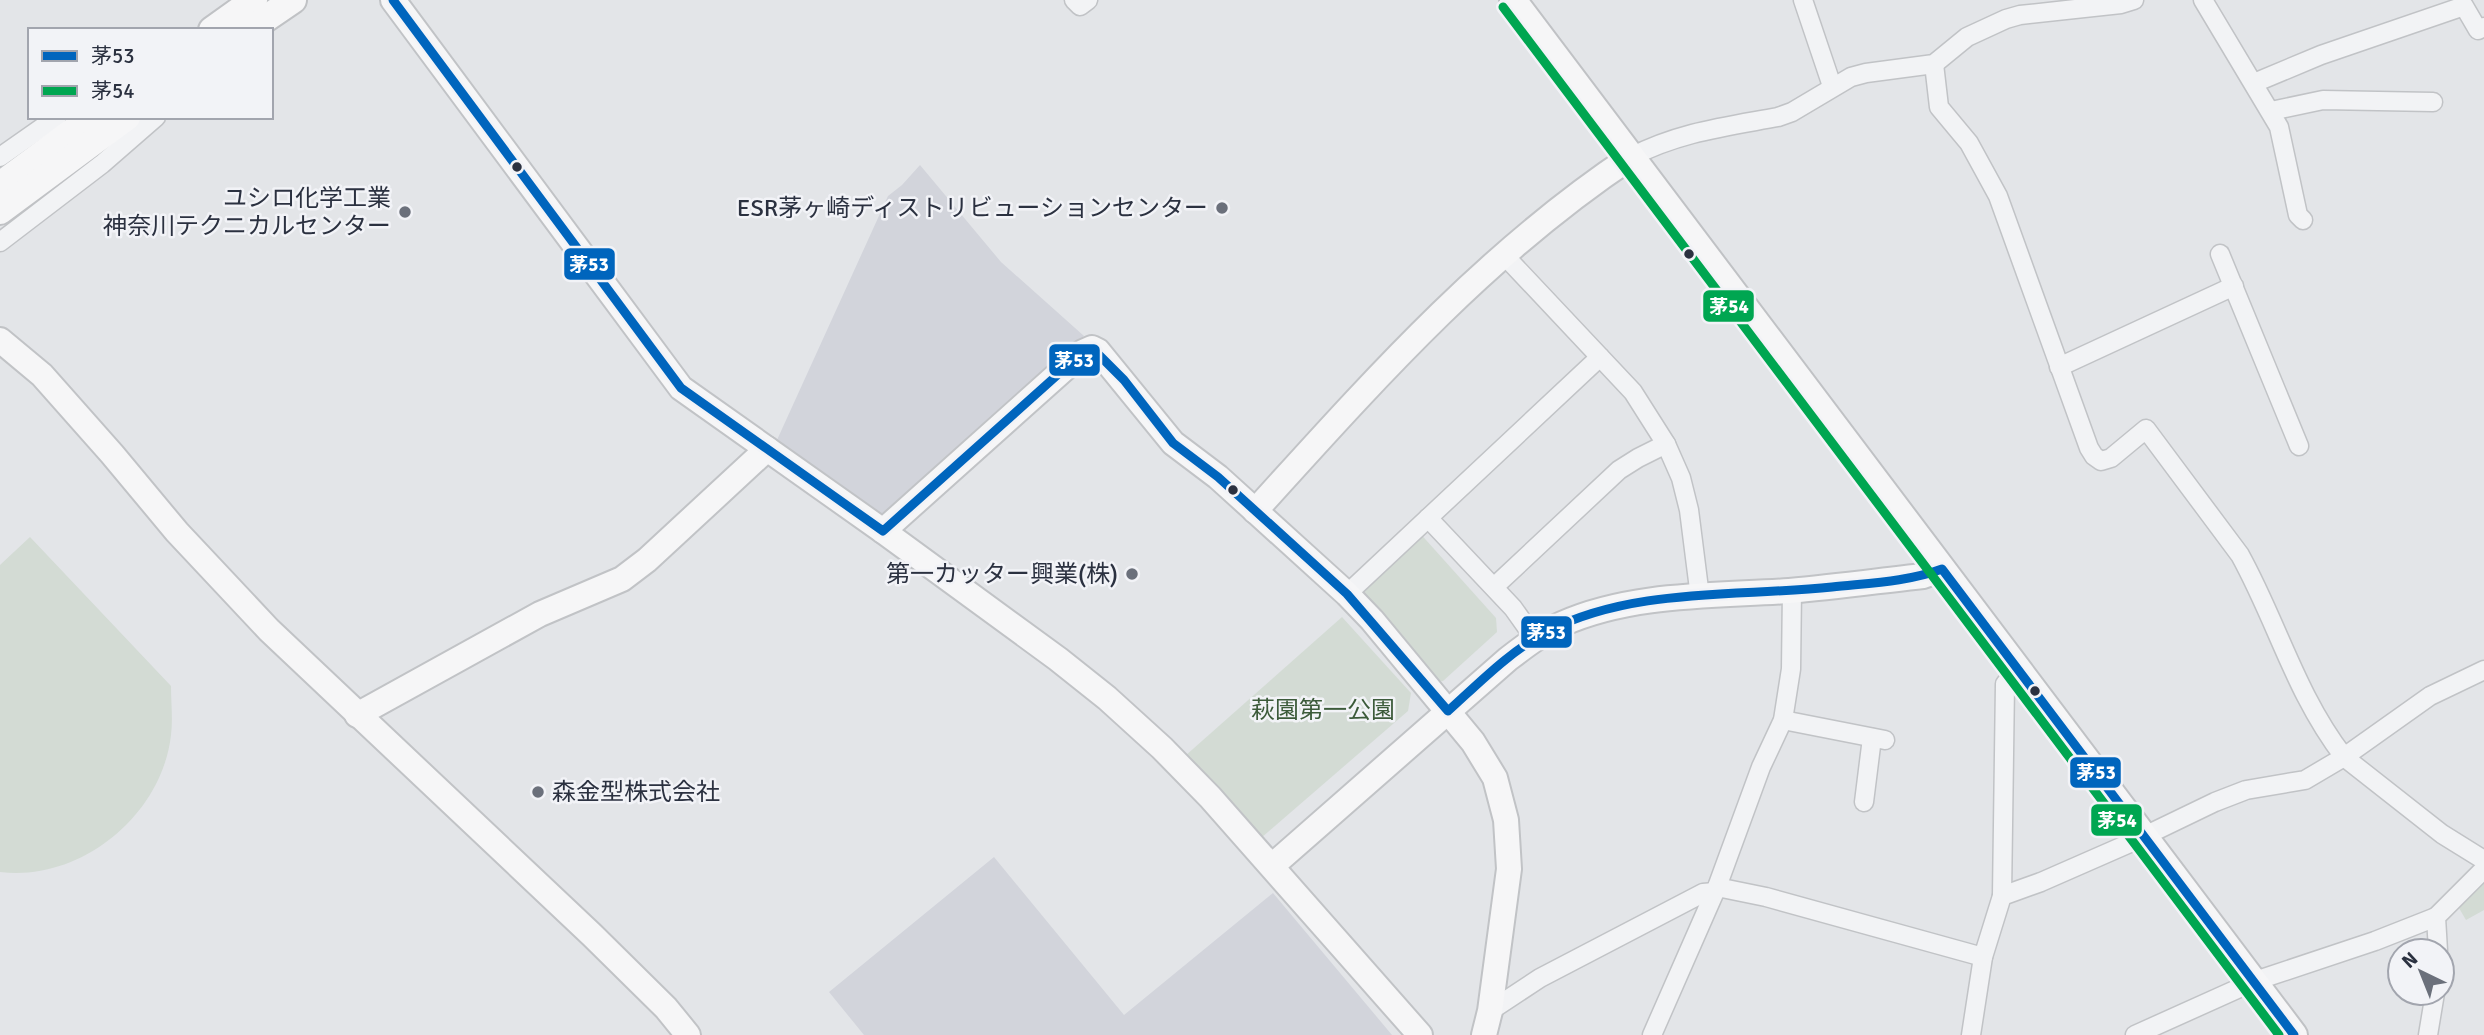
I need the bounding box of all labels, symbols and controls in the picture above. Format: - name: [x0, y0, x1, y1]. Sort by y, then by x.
- legend: [28, 28, 273, 119]
- text: 茅53: [91, 43, 135, 69]
- text: 茅54: [91, 78, 135, 104]
- unlabelled marker: [510, 160, 524, 174]
- place label: ユシロ化学工業 神奈川テクニカルセンター: [103, 183, 391, 241]
- place label: ESR茅ヶ崎ディストリビューションセンター: [737, 193, 1208, 223]
- marker: ESR茅ヶ崎ディストリビューションセンター: [1214, 200, 1230, 216]
- marker: ユシロ化学工業 神奈川テクニカルセンター: [397, 204, 413, 220]
- line badge: 茅53: [563, 247, 616, 281]
- unlabelled marker: [1682, 247, 1696, 261]
- text: 茅53: [569, 253, 609, 277]
- line badge: 茅54: [1702, 289, 1755, 323]
- text: 茅54: [1709, 295, 1749, 319]
- line badge: 茅53: [1048, 343, 1101, 377]
- text: 茅53: [1054, 349, 1094, 373]
- unlabelled marker: [1226, 483, 1240, 497]
- place label: 第一カッター興業(株): [886, 559, 1118, 589]
- marker: 第一カッター興業(株): [1124, 566, 1140, 582]
- line badge: 茅53: [1520, 615, 1573, 649]
- text: 茅53: [1526, 621, 1566, 645]
- unlabelled marker: [2028, 684, 2042, 698]
- park label: 萩園第一公園: [1251, 695, 1395, 725]
- line badge: 茅53: [2069, 756, 2122, 789]
- text: 茅53: [2076, 761, 2116, 785]
- place label: 森金型株式会社: [552, 777, 720, 807]
- marker: 森金型株式会社: [530, 784, 546, 800]
- line badge: 茅54: [2090, 803, 2143, 837]
- text: 茅54: [2097, 809, 2137, 833]
- north arrow: [2386, 937, 2456, 1007]
- text: N: [2397, 947, 2423, 974]

